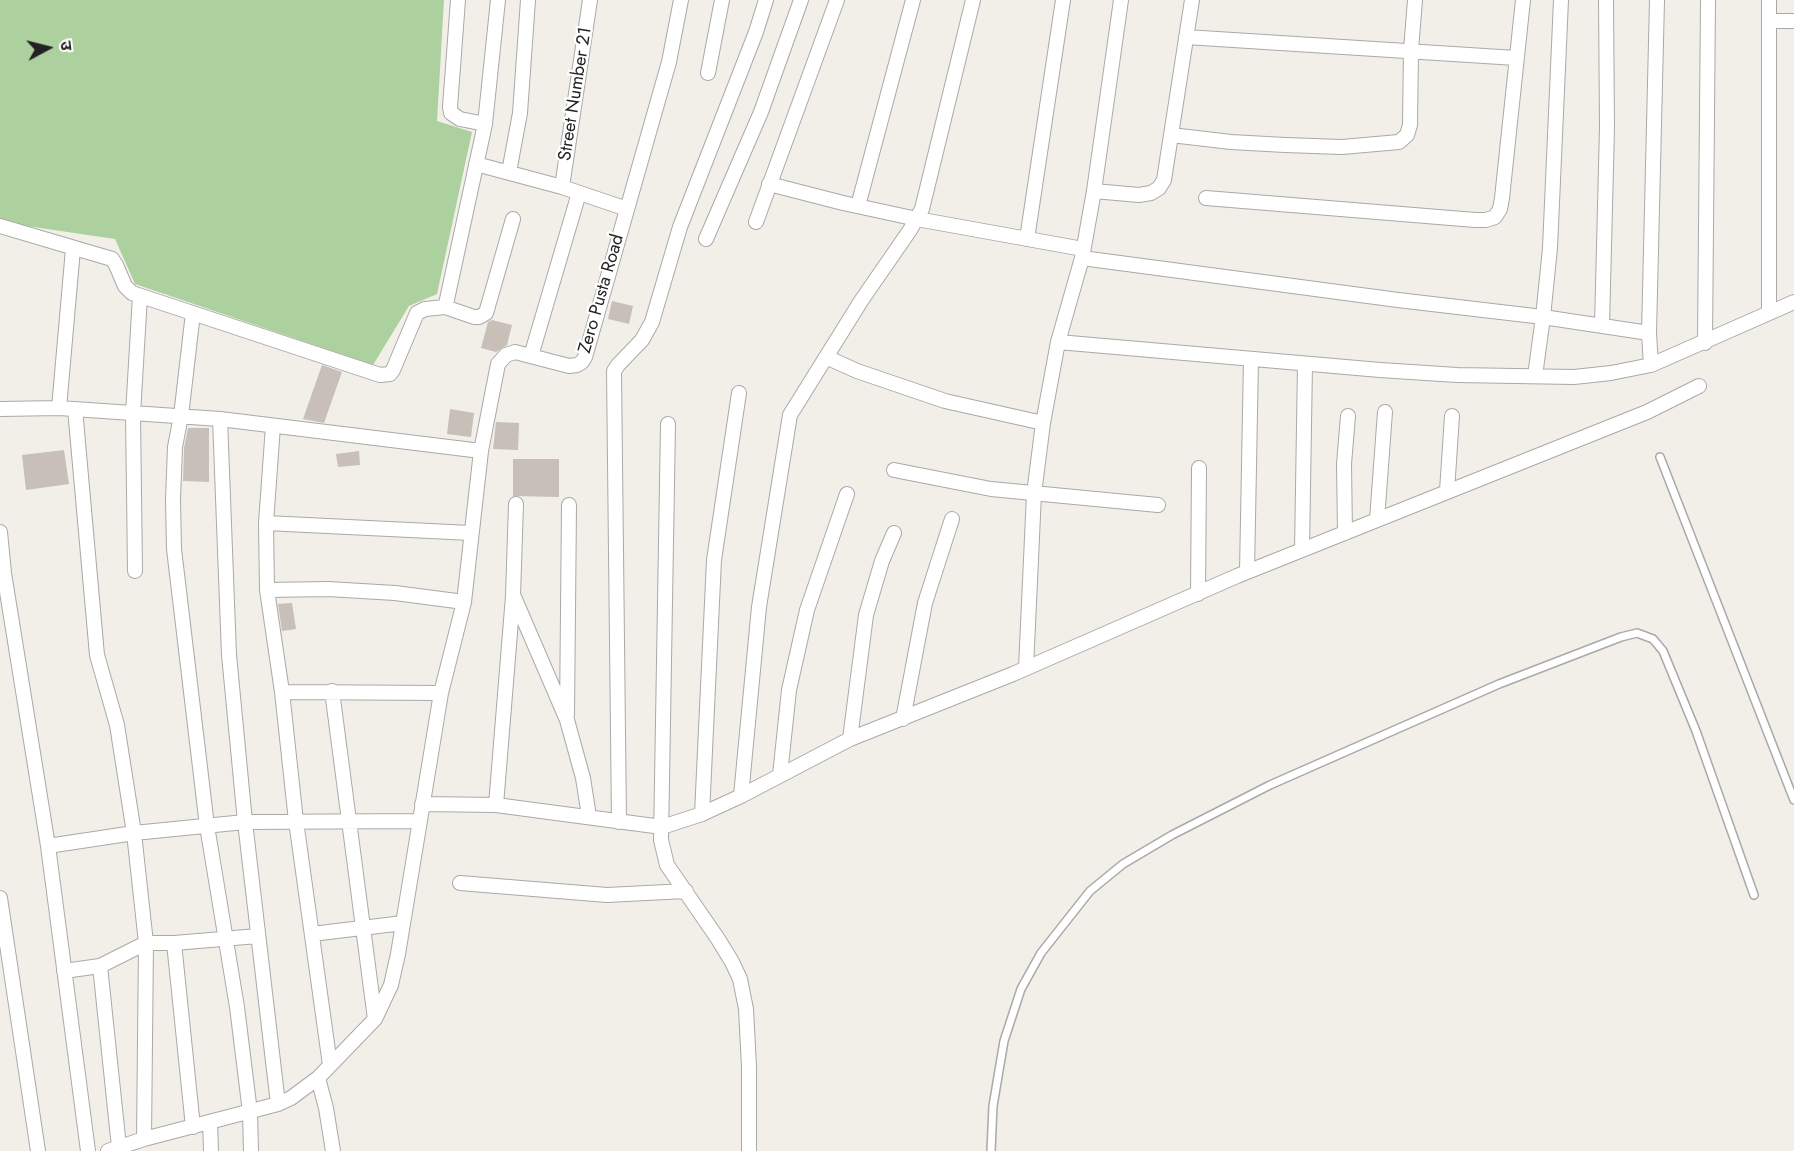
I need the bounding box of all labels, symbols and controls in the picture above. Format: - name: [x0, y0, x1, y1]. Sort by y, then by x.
- north arrow: [18, 18, 78, 78]
- street label: Street Number 21: [555, 26, 597, 162]
- text: उ: [54, 40, 78, 52]
- street label: Zero Pusta Road: [575, 232, 629, 356]

